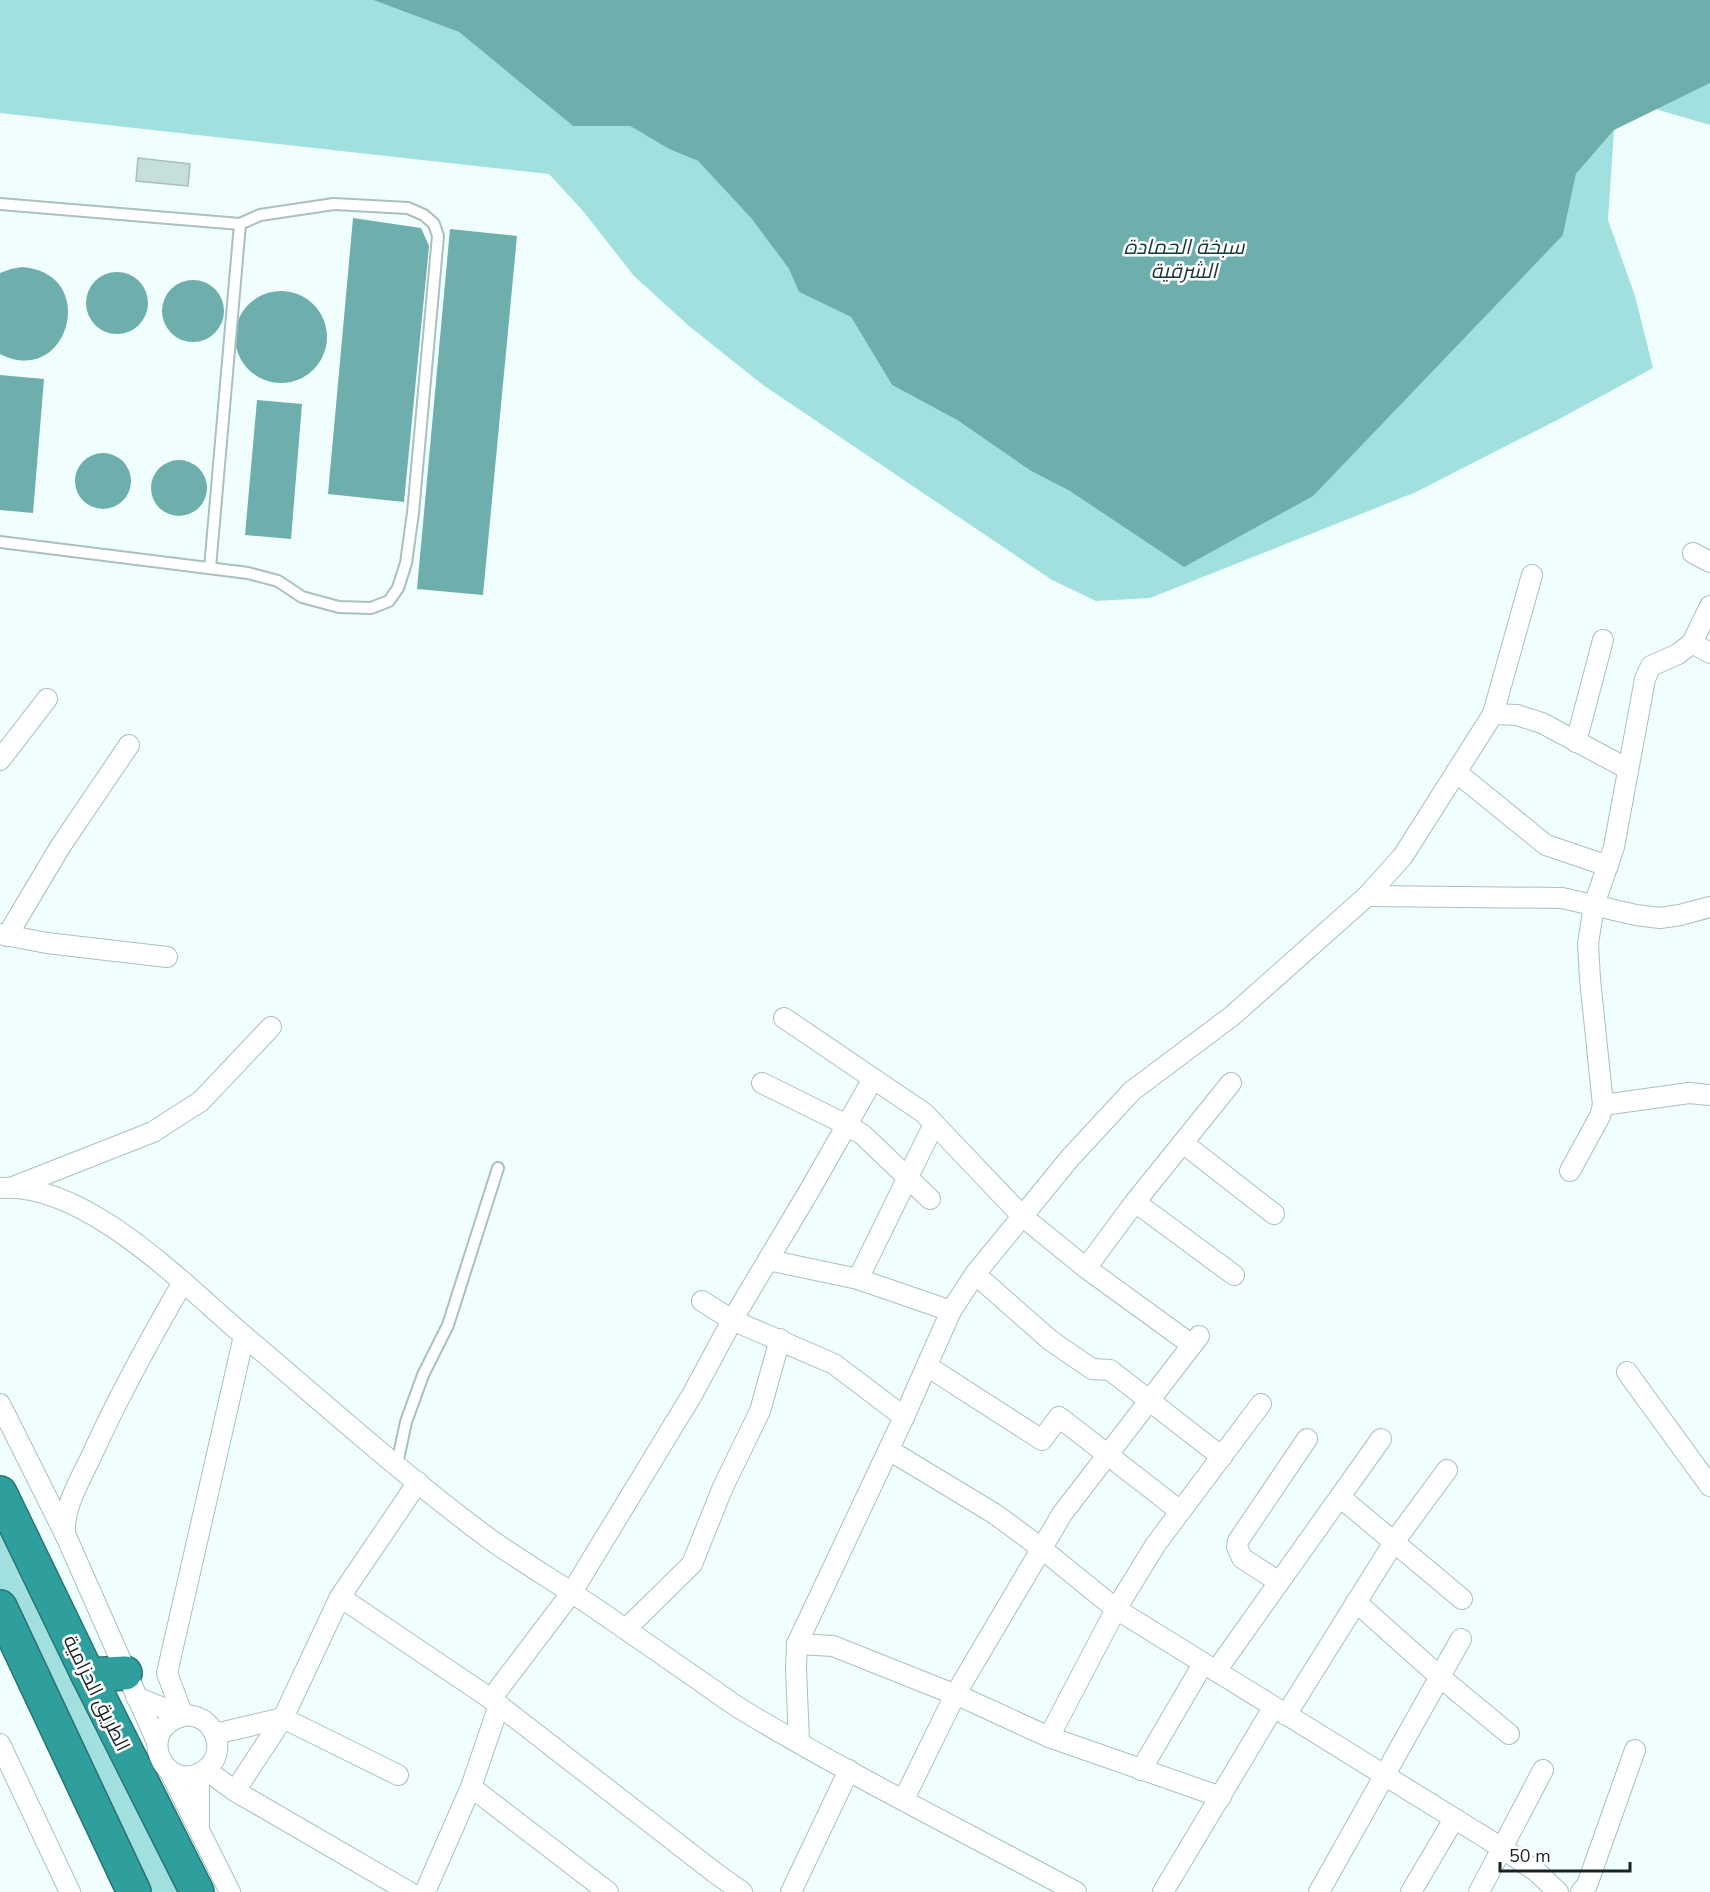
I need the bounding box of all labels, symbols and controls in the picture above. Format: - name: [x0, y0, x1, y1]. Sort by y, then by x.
- water label: سبخة الحمادة الشرقية: [1124, 233, 1245, 285]
- street label: الطريق الحزامية: [57, 1630, 136, 1756]
- scale bar: [1500, 1835, 1630, 1873]
- text: 50 m: [1509, 1844, 1551, 1868]

